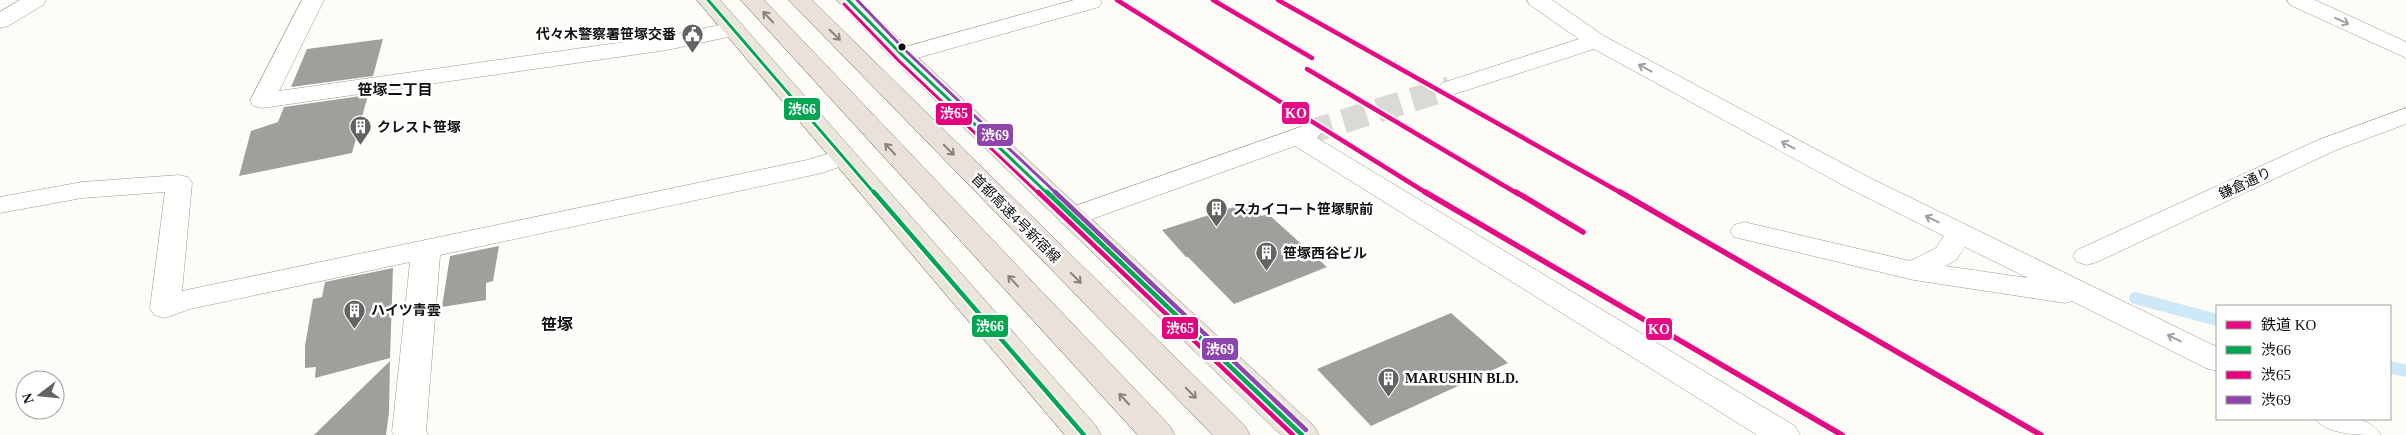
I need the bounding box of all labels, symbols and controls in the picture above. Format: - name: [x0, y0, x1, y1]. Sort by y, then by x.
- one-way arrow: [762, 11, 774, 23]
- one-way arrow: [2334, 17, 2349, 26]
- public building icon: 代々木警察署笹塚交番: [680, 22, 704, 53]
- place label: 代々木警察署笹塚交番: [535, 26, 676, 42]
- one-way arrow: [829, 28, 841, 41]
- unlabelled marker: [897, 42, 907, 52]
- one-way arrow: [1637, 63, 1652, 73]
- district label: 笹塚二丁目: [357, 82, 433, 98]
- line badge: 渋66: [783, 97, 821, 121]
- line badge: KO: [1281, 101, 1310, 125]
- text: 渋66: [788, 102, 816, 117]
- line badge: 渋65: [935, 102, 973, 126]
- text: 渋65: [940, 106, 968, 121]
- text: KO: [1285, 106, 1307, 121]
- building icon: クレスト笹塚: [349, 115, 373, 146]
- place label: クレスト笹塚: [377, 119, 461, 135]
- line badge: 渋69: [976, 123, 1014, 147]
- text: 渋69: [981, 128, 1009, 143]
- one-way arrow: [1780, 140, 1795, 150]
- one-way arrow: [884, 143, 896, 156]
- one-way arrow: [943, 144, 955, 156]
- street label: 鎌倉通り: [2216, 164, 2274, 202]
- street label: 首都高速4号新宿線: [968, 171, 1063, 266]
- building icon: スカイコート笹塚駅前: [1205, 197, 1229, 228]
- place label: スカイコート笹塚駅前: [1233, 201, 1373, 217]
- one-way arrow: [1925, 214, 1940, 223]
- building icon: 笹塚西谷ビル: [1255, 241, 1279, 272]
- place label: 笹塚西谷ビル: [1283, 245, 1367, 261]
- one-way arrow: [1070, 271, 1082, 284]
- one-way arrow: [1007, 274, 1019, 287]
- building icon: ハイツ青雲: [343, 298, 367, 329]
- place label: ハイツ青雲: [371, 303, 441, 318]
- legend: [2216, 305, 2391, 420]
- line badge: 渋66: [971, 314, 1009, 338]
- district label: 笹塚: [541, 316, 573, 333]
- line badge: 渋65: [1161, 316, 1199, 340]
- line badge: KO: [1645, 317, 1673, 341]
- text: 鉄道 KO: [2261, 317, 2317, 333]
- text: 渋66: [976, 319, 1004, 334]
- text: 渋65: [1166, 321, 1194, 336]
- text: KO: [1648, 322, 1670, 337]
- one-way arrow: [2167, 333, 2182, 342]
- line badge: 渋69: [1201, 337, 1239, 361]
- text: 渋69: [1206, 342, 1234, 357]
- text: 渋66: [2261, 342, 2292, 358]
- building icon: MARUSHIN BLD.: [1377, 366, 1401, 397]
- text: 渋65: [2261, 367, 2291, 383]
- north arrow: [15, 370, 65, 420]
- place label: MARUSHIN BLD.: [1405, 371, 1519, 386]
- one-way arrow: [1185, 386, 1197, 399]
- text: N: [19, 392, 37, 405]
- text: 渋69: [2261, 392, 2291, 408]
- one-way arrow: [1118, 393, 1130, 406]

